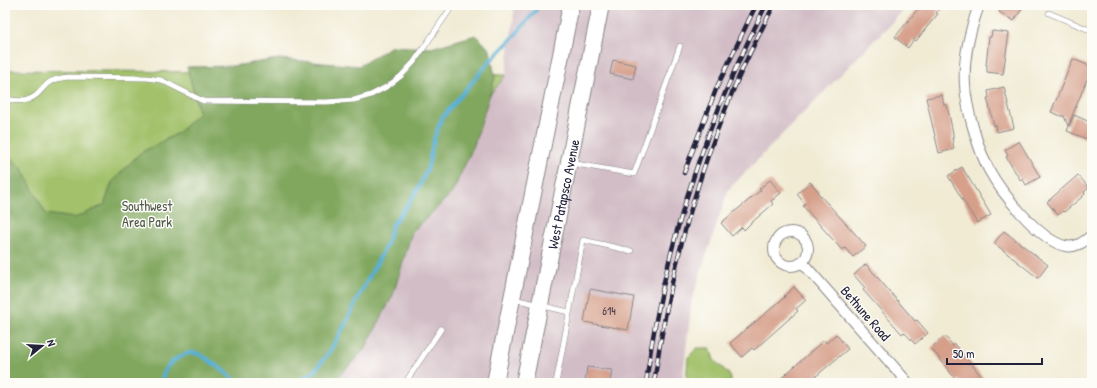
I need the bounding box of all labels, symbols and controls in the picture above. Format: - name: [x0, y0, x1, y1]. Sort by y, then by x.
- street label: West Patapsco Avenue: [542, 137, 583, 250]
- park label: Southwest Area Park: [122, 196, 172, 231]
- street label: Bethune Road: [837, 281, 896, 345]
- house number: 614: [602, 302, 616, 319]
- north arrow: [22, 326, 62, 366]
- text: N: [44, 338, 59, 348]
- scale bar: [947, 340, 1042, 366]
- text: 50 m: [953, 345, 974, 362]

